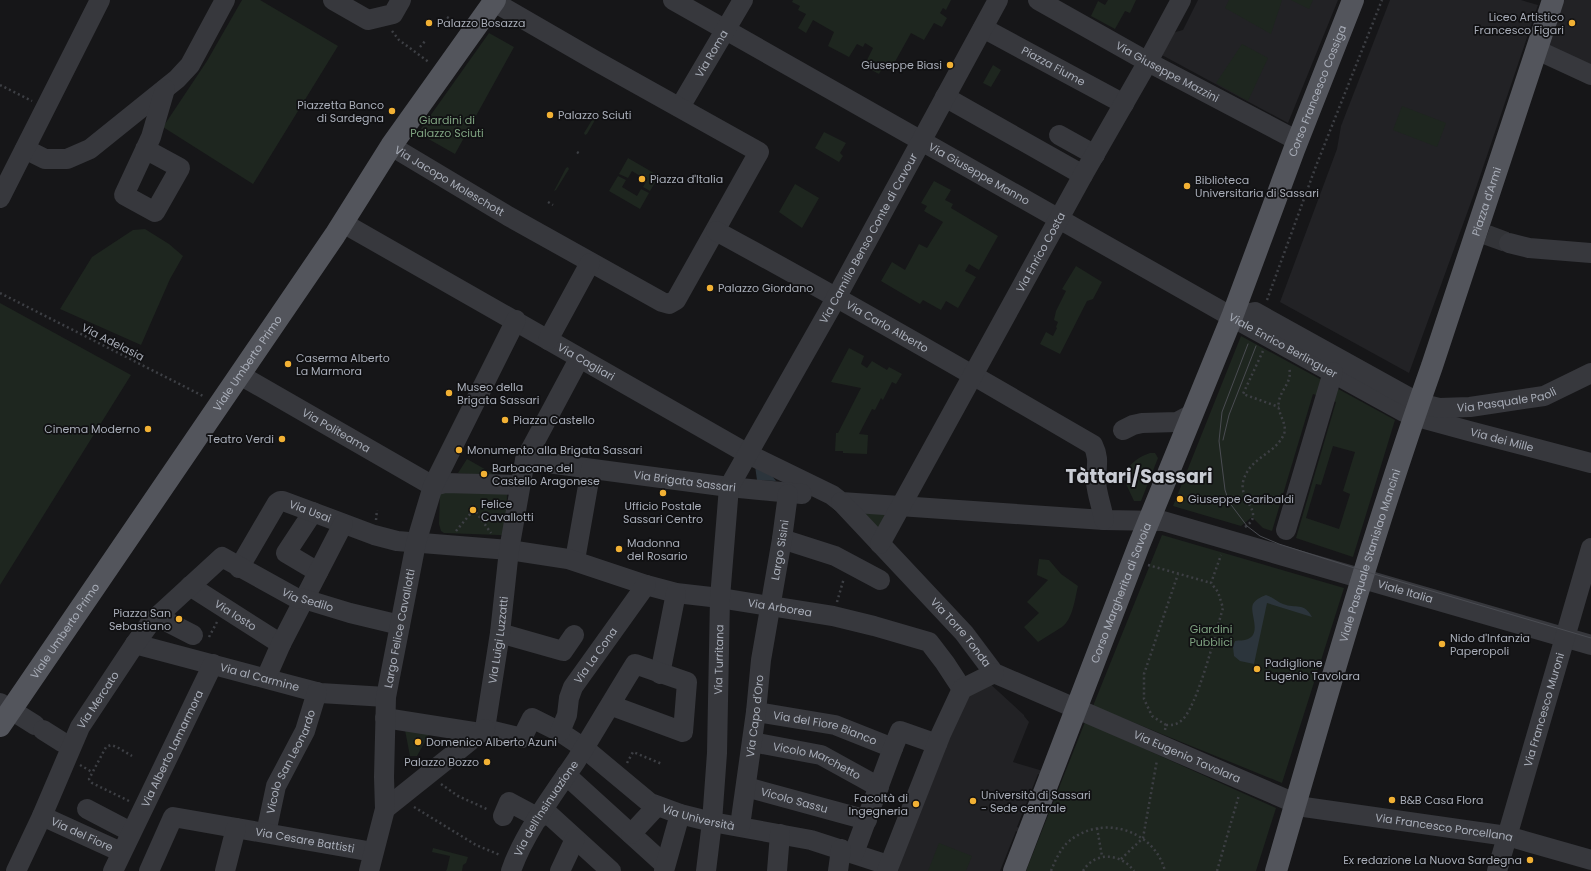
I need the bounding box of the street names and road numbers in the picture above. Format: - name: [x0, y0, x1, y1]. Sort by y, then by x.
- street label: Corso Francesco Cossiga: [1284, 23, 1350, 159]
- street label: Via Roma: [691, 27, 732, 80]
- street label: Via Giuseppe Mazzini: [1113, 37, 1222, 106]
- street label: Piazza Fiume: [1019, 42, 1088, 90]
- street label: Via Giuseppe Manno: [926, 139, 1033, 209]
- street label: Via Jacopo Moleschott: [391, 142, 507, 220]
- street label: Via Camillo Benso Conte di Cavour: [815, 150, 921, 327]
- street label: Piazza d'Armi: [1468, 165, 1505, 238]
- street label: Via Enrico Costa: [1012, 209, 1069, 295]
- street label: Via Carlo Alberto: [843, 296, 932, 356]
- street label: Viale Enrico Berlinguer: [1226, 309, 1340, 382]
- street label: Viale Umberto Primo: [209, 312, 286, 414]
- street label: Via Adelasia: [79, 319, 147, 365]
- street label: Via Cagliari: [555, 339, 618, 385]
- street label: Via Pasquale Paoli: [1457, 383, 1559, 415]
- street label: Via Politeama: [299, 404, 373, 456]
- street label: Via dei Mille: [1469, 424, 1536, 456]
- street label: Via Brigata Sassari: [632, 466, 737, 496]
- street label: Viale Pasquale Stanislao Mancini: [1335, 467, 1404, 644]
- street label: Via Usai: [287, 496, 334, 526]
- street label: Largo Sisini: [767, 518, 793, 581]
- street label: Corso Margherita di Savoia: [1086, 520, 1155, 665]
- street label: Largo Felice Cavallotti: [380, 567, 419, 689]
- street label: Viale Italia: [1376, 576, 1435, 607]
- street label: Viale Umberto Primo: [26, 580, 103, 682]
- street label: Via Sedilo: [279, 584, 336, 616]
- street label: Via Torre Tonda: [927, 594, 995, 670]
- street label: Via Luigi Luzzatti: [484, 595, 512, 685]
- street label: Via Arborea: [747, 595, 813, 621]
- street label: Via Iosto: [211, 596, 260, 634]
- street label: Via La Cona: [570, 624, 621, 687]
- street label: Via Turritana: [710, 624, 727, 695]
- street label: Via Francesco Muroni: [1520, 651, 1568, 769]
- street label: Via al Carmine: [218, 659, 301, 695]
- street label: Via Mercato: [73, 668, 123, 732]
- street label: Via Capo d'Oro: [742, 674, 768, 758]
- street label: Via Alberto Lamarmora: [137, 687, 207, 810]
- street label: Via del Fiore Bianco: [772, 707, 879, 749]
- street label: Vicolo San Leonardo: [262, 708, 319, 815]
- street label: Via Eugenio Tavolara: [1131, 726, 1243, 787]
- street label: Vicolo Marchetto: [772, 738, 864, 783]
- street label: Via dell'Insinuazione: [510, 757, 582, 859]
- street label: Vicolo Sassu: [759, 783, 830, 817]
- street label: Via Università: [660, 800, 736, 834]
- street label: Via Francesco Porcellana: [1374, 809, 1515, 845]
- street label: Via del Fiore: [48, 813, 116, 855]
- street label: Via Cesare Battisti: [254, 824, 356, 857]

